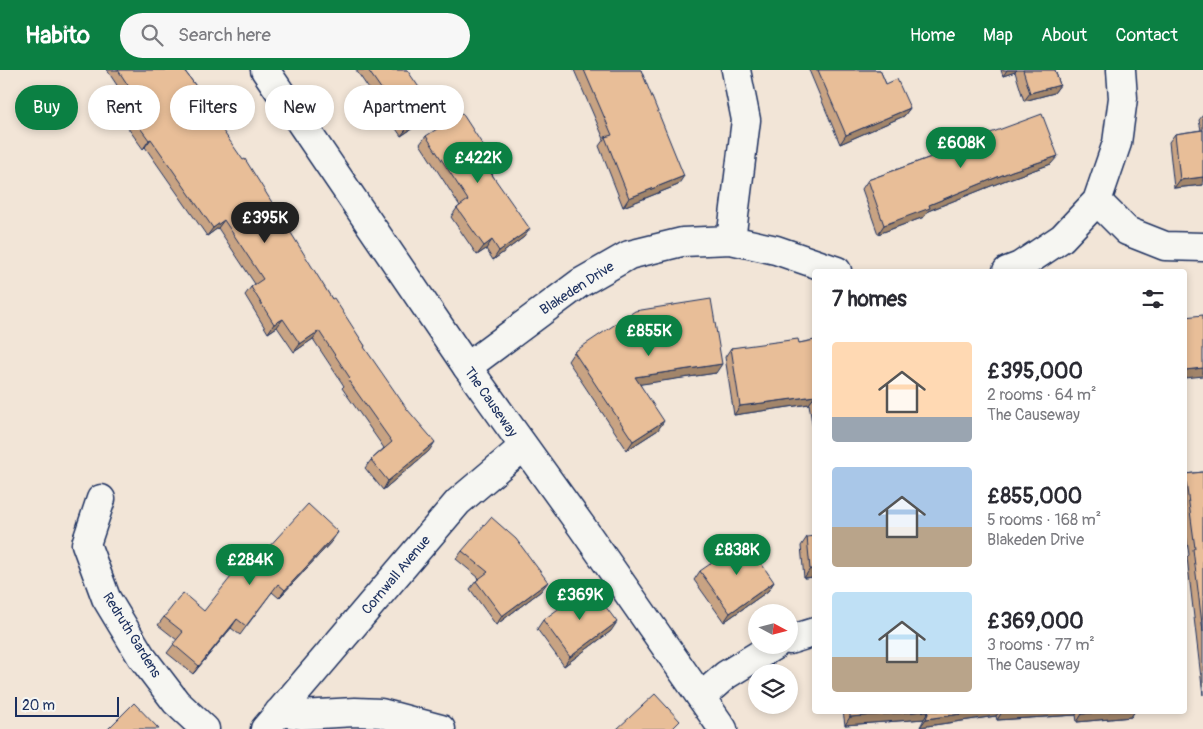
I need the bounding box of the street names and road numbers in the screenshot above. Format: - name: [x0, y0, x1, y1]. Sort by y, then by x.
- street label: Blakeden Drive: [537, 258, 617, 318]
- street label: The Causeway: [461, 364, 521, 440]
- street label: Cornwall Avenue: [358, 532, 434, 618]
- street label: Redruth Gardens: [99, 589, 165, 681]

